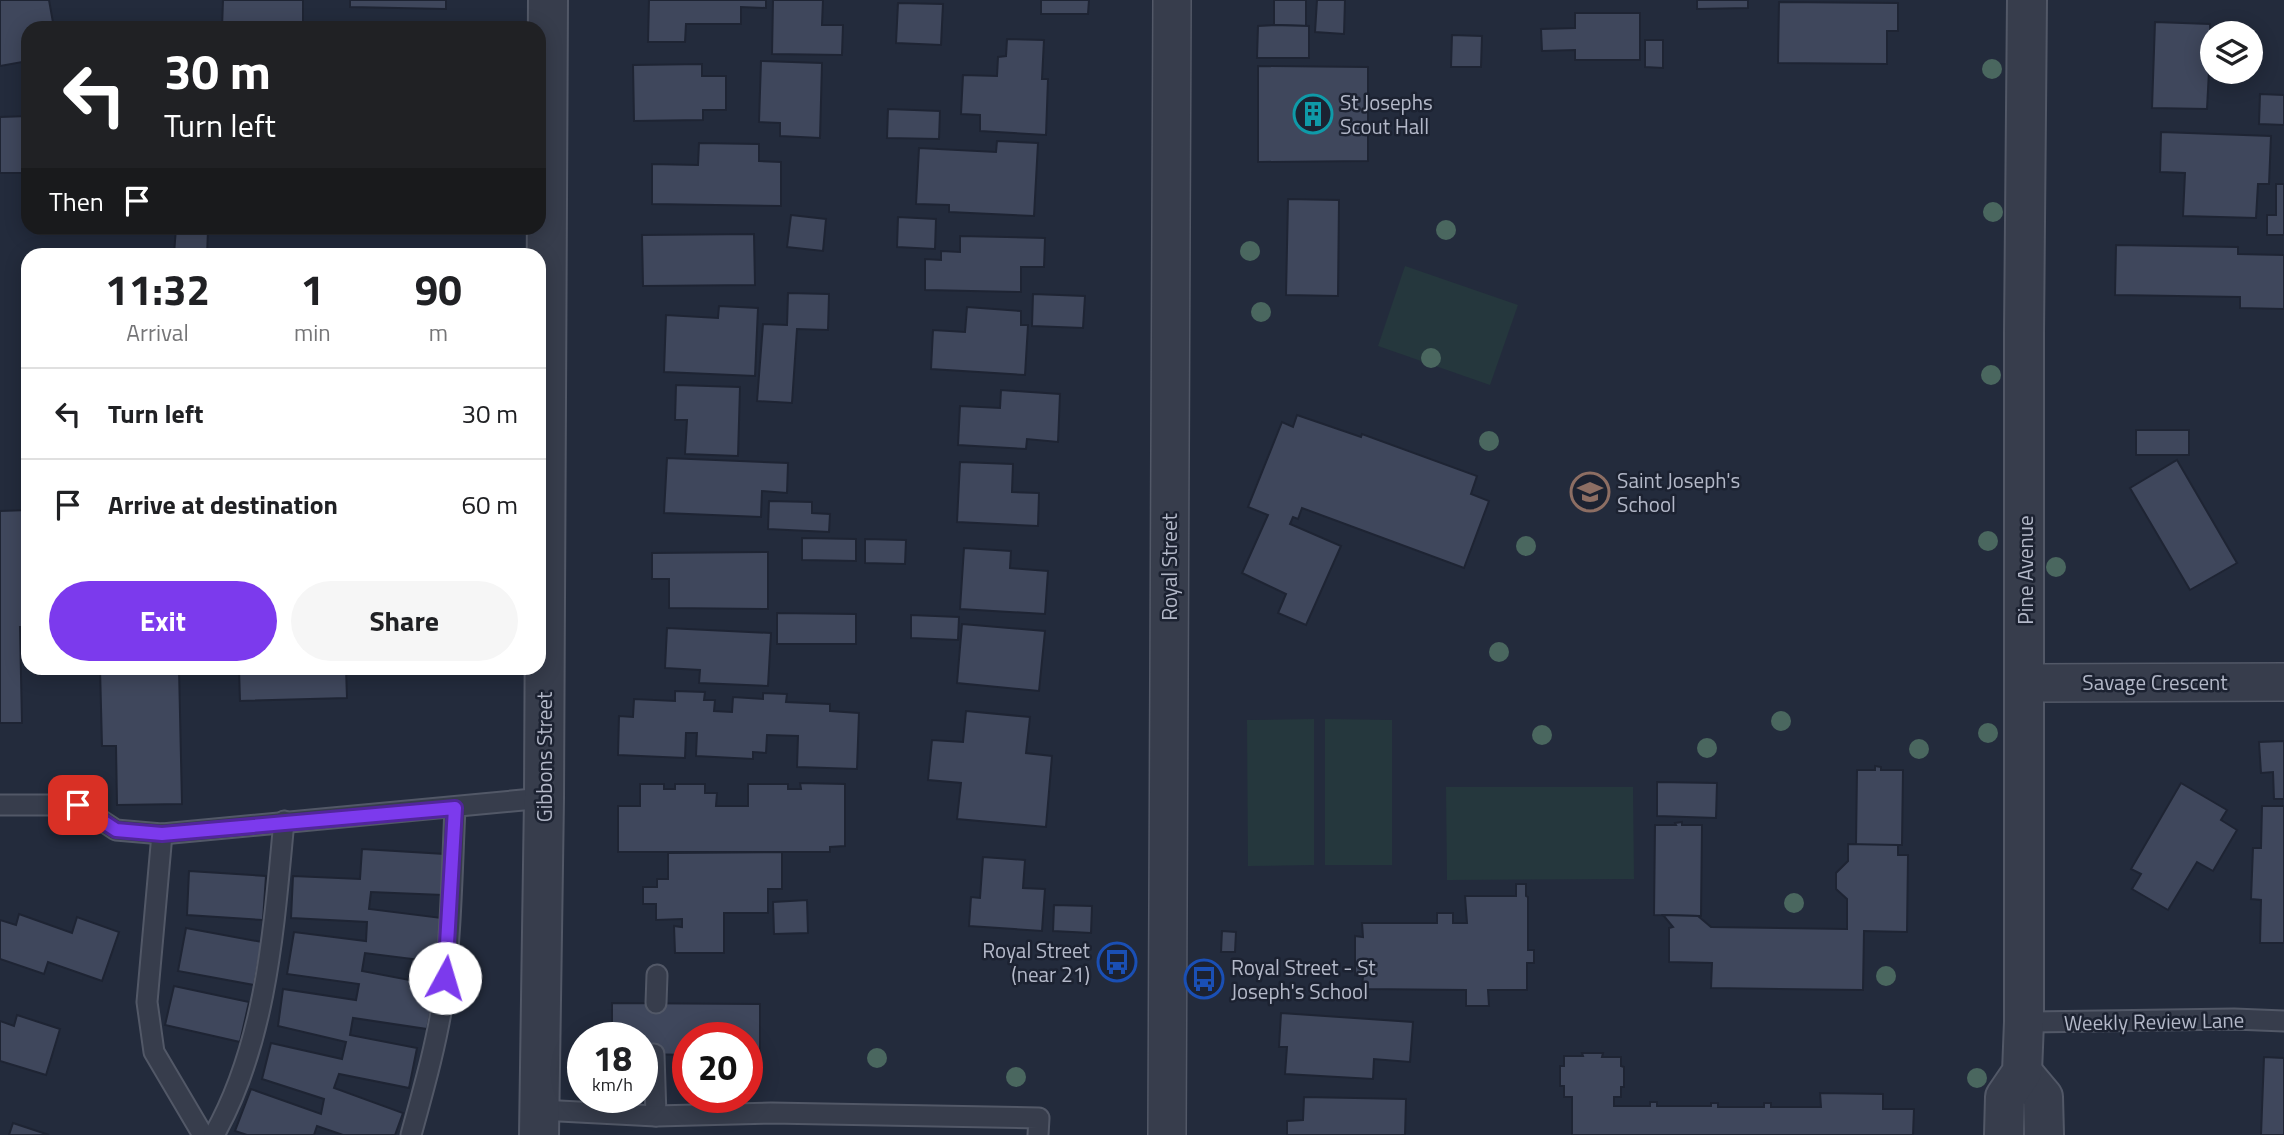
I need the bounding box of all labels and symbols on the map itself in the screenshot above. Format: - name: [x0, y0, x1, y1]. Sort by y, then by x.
- place label: St Josephs Scout Hall: [1340, 86, 1433, 142]
- building icon: St Josephs Scout Hall: [1292, 93, 1334, 135]
- place label: Saint Joseph's School: [1617, 464, 1740, 520]
- school or university icon: Saint Joseph's School: [1569, 471, 1611, 513]
- street label: Royal Street: [1153, 513, 1185, 621]
- street label: Pine Avenue: [2009, 515, 2041, 625]
- street label: Savage Crescent: [2082, 666, 2228, 698]
- street label: Gibbons Street: [528, 691, 560, 822]
- pin: [48, 775, 108, 835]
- place label: Royal Street (near 21): [982, 934, 1091, 990]
- position arrow: [408, 941, 482, 1015]
- bus stop icon: Royal Street (near 21): [1096, 941, 1138, 983]
- place label: Royal Street - St Joseph's School: [1231, 951, 1376, 1007]
- bus stop icon: Royal Street - St Joseph's School: [1183, 958, 1225, 1000]
- street label: Weekly Review Lane: [2063, 1003, 2245, 1039]
- speed limit sign: 20: [672, 1022, 763, 1113]

